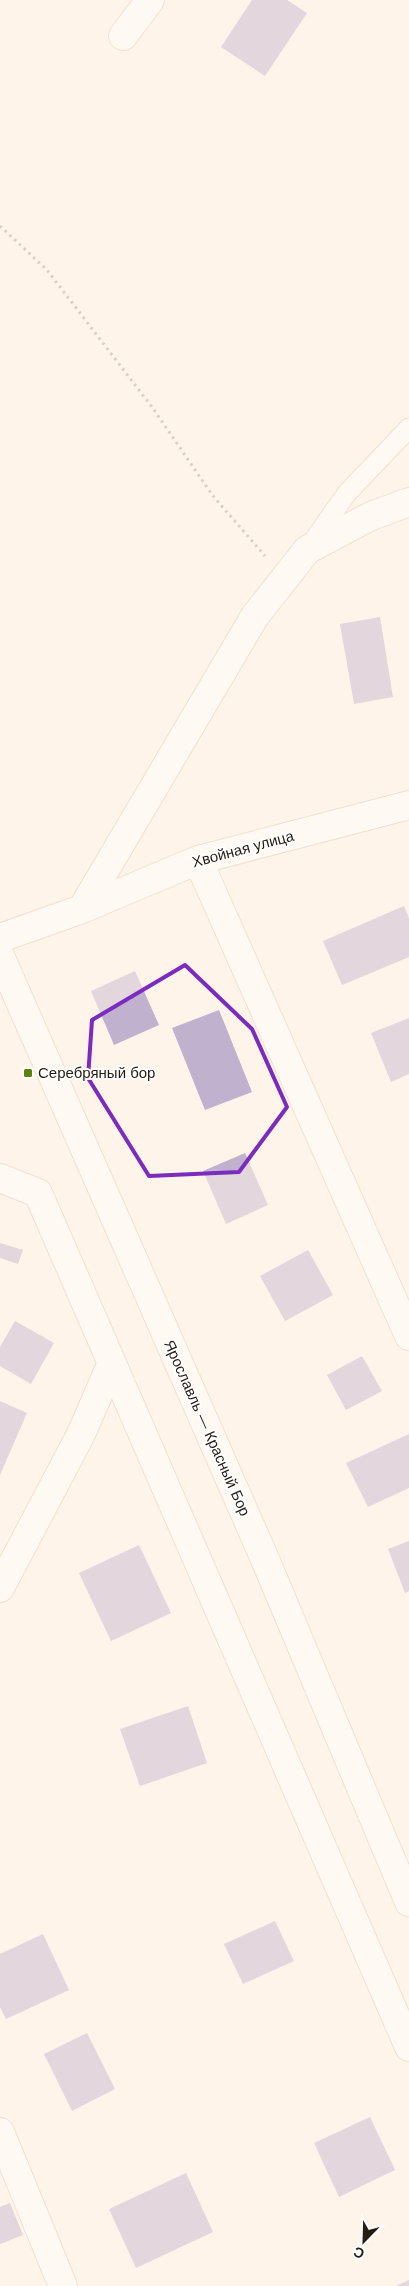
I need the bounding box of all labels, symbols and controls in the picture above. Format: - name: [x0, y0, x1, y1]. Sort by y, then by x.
- street label: Хвойная улица: [190, 827, 296, 870]
- place label: Серебряный бор: [38, 1064, 155, 1081]
- marker: Серебряный бор: [22, 1067, 34, 1079]
- street label: Ярославль — Красный Бор: [161, 1337, 254, 1518]
- north arrow: [339, 2216, 389, 2266]
- text: С: [351, 2244, 367, 2262]

